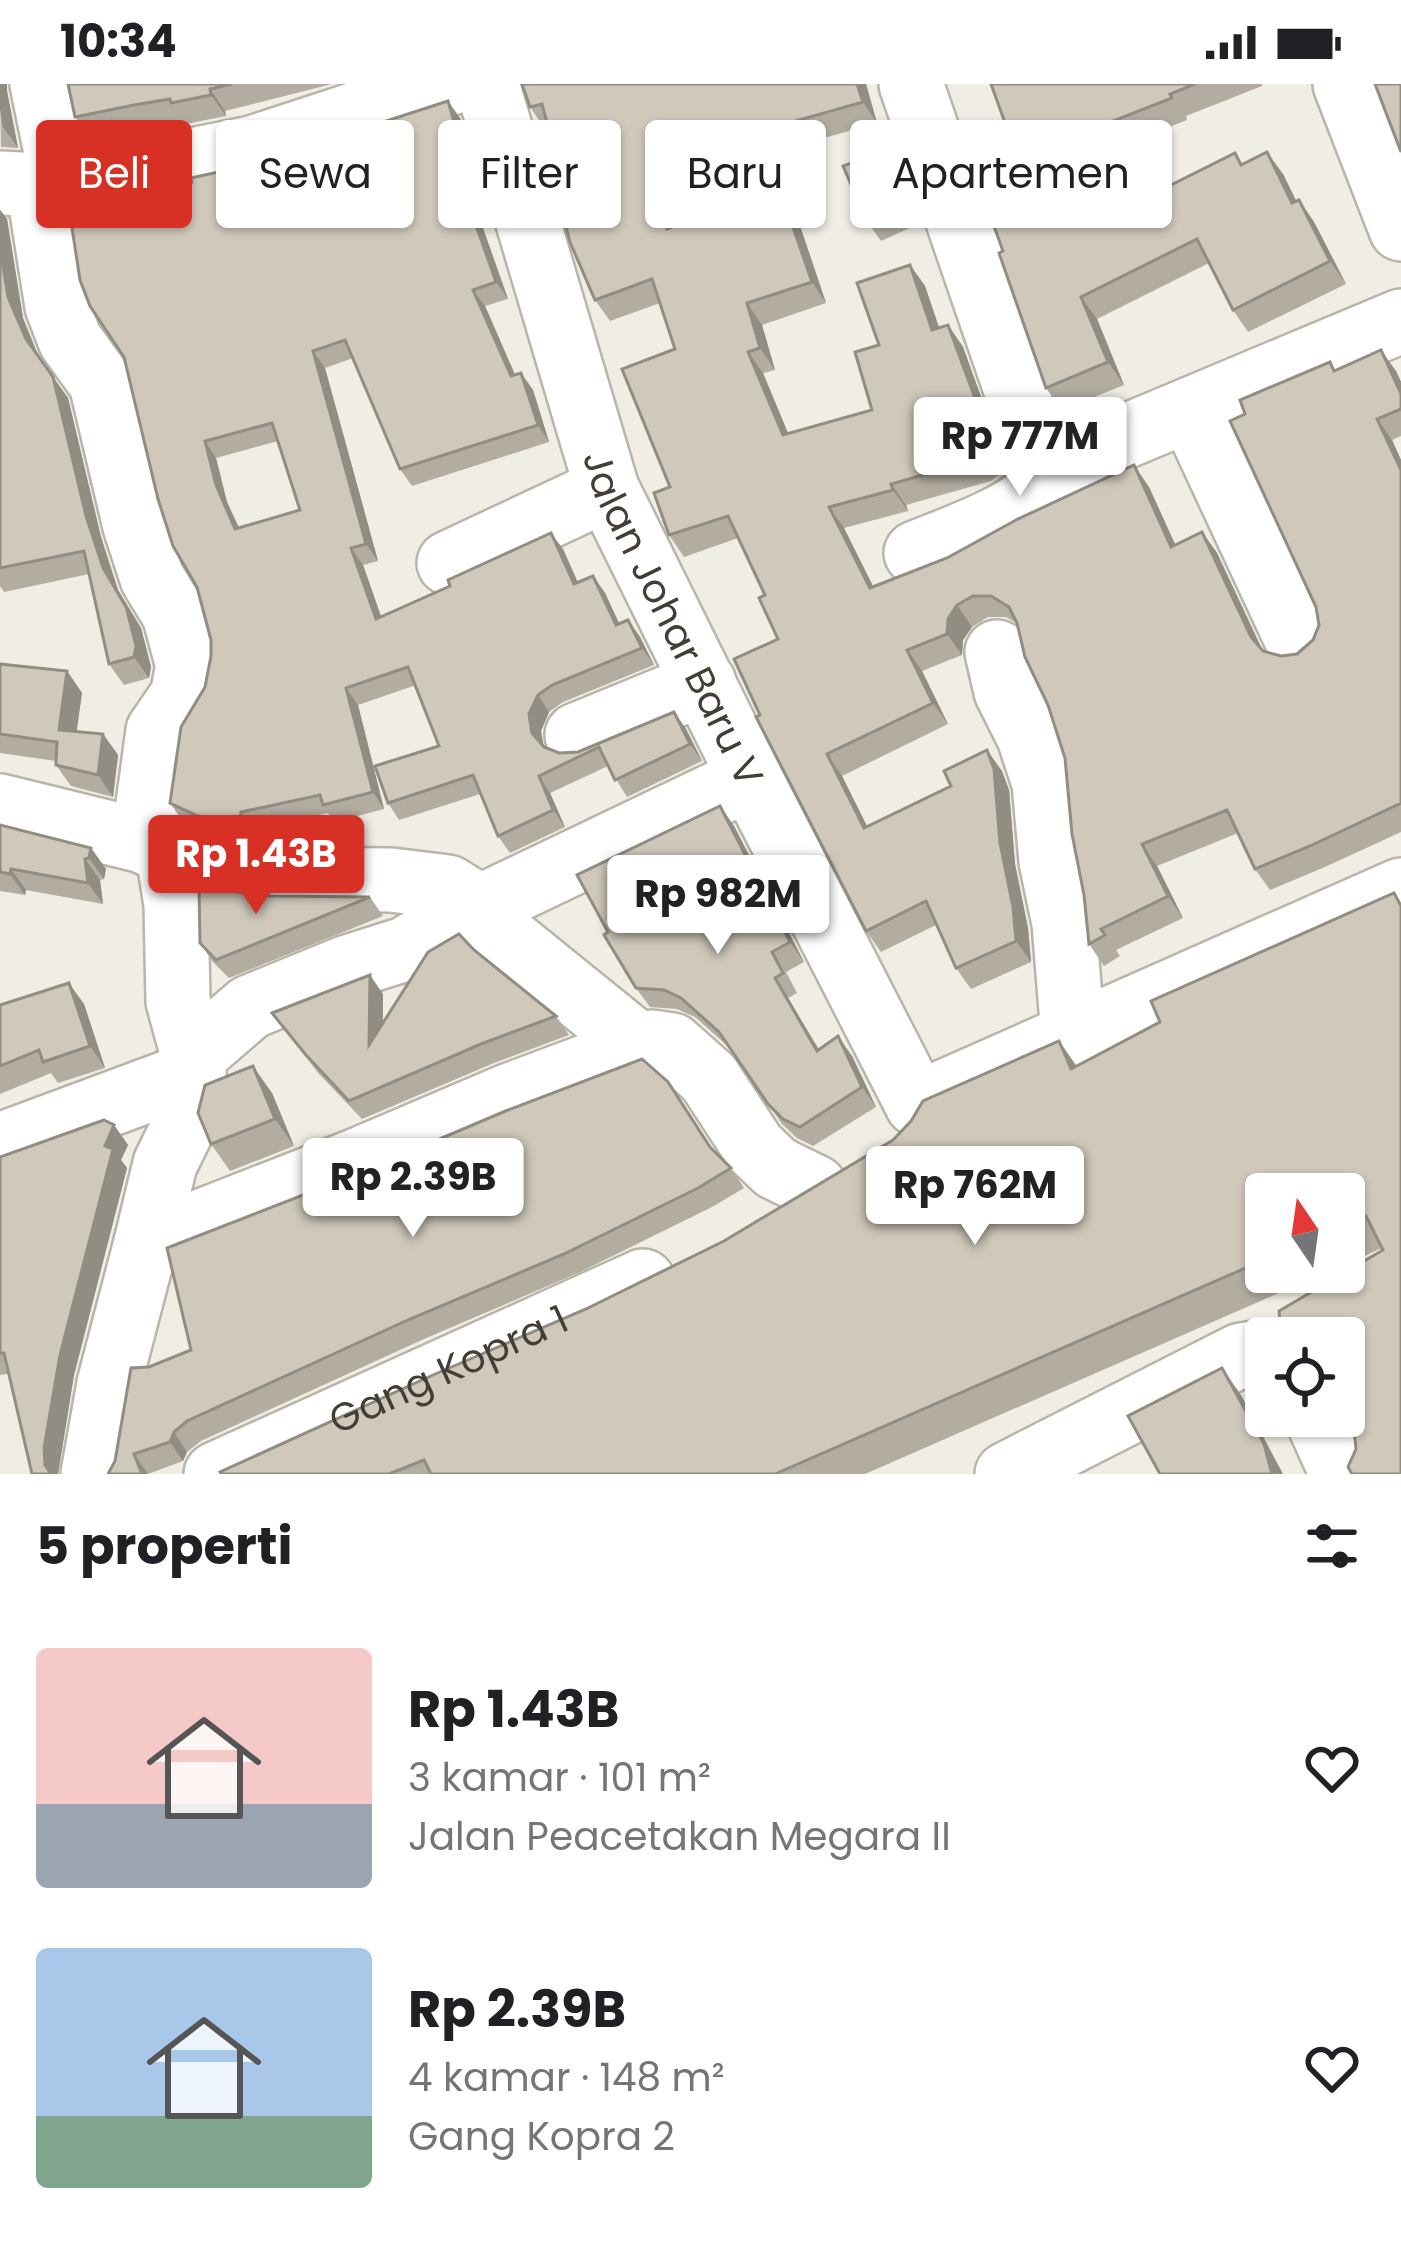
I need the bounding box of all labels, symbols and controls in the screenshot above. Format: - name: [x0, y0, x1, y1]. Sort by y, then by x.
- text: 10:34: [60, 10, 177, 73]
- chip: Beli: [36, 120, 192, 228]
- chip: Sewa: [216, 120, 414, 228]
- chip: Filter: [438, 120, 621, 228]
- chip: Baru: [645, 120, 826, 228]
- chip: Apartemen: [850, 120, 1172, 228]
- pin: Rp 777M: [909, 397, 1131, 499]
- text: Rp 777M: [941, 408, 1099, 463]
- street label: Jalan Johar Baru V: [570, 444, 777, 795]
- pin: Rp 1.43B: [132, 815, 380, 917]
- text: Rp 1.43B: [175, 826, 337, 881]
- pin: Rp 982M: [607, 855, 829, 957]
- text: Rp 982M: [634, 866, 802, 921]
- pin: Rp 2.39B: [289, 1138, 537, 1240]
- pin: Rp 762M: [864, 1146, 1086, 1248]
- text: Rp 2.39B: [330, 1149, 496, 1204]
- text: Rp 762M: [893, 1157, 1057, 1212]
- north arrow: [1245, 1173, 1365, 1293]
- map controls: [1245, 1173, 1365, 1437]
- street label: Gang Kopra 1: [320, 1291, 577, 1447]
- button: locate: [1245, 1317, 1365, 1437]
- text: 5 properti: [36, 1510, 293, 1582]
- icon: filters: [1299, 1513, 1365, 1579]
- text: Rp 1.43B: [408, 1673, 619, 1745]
- icon: home: [132, 1696, 276, 1840]
- icon: heart: [1299, 1735, 1365, 1801]
- text: 3 kamar · 101 m²: [408, 1750, 711, 1805]
- text: Jalan Peacetakan Megara II: [408, 1809, 951, 1864]
- text: Rp 2.39B: [408, 1973, 626, 2045]
- icon: home: [132, 1996, 276, 2140]
- icon: heart: [1299, 2035, 1365, 2101]
- text: 4 kamar · 148 m²: [408, 2050, 725, 2105]
- text: Gang Kopra 2: [408, 2109, 675, 2164]

